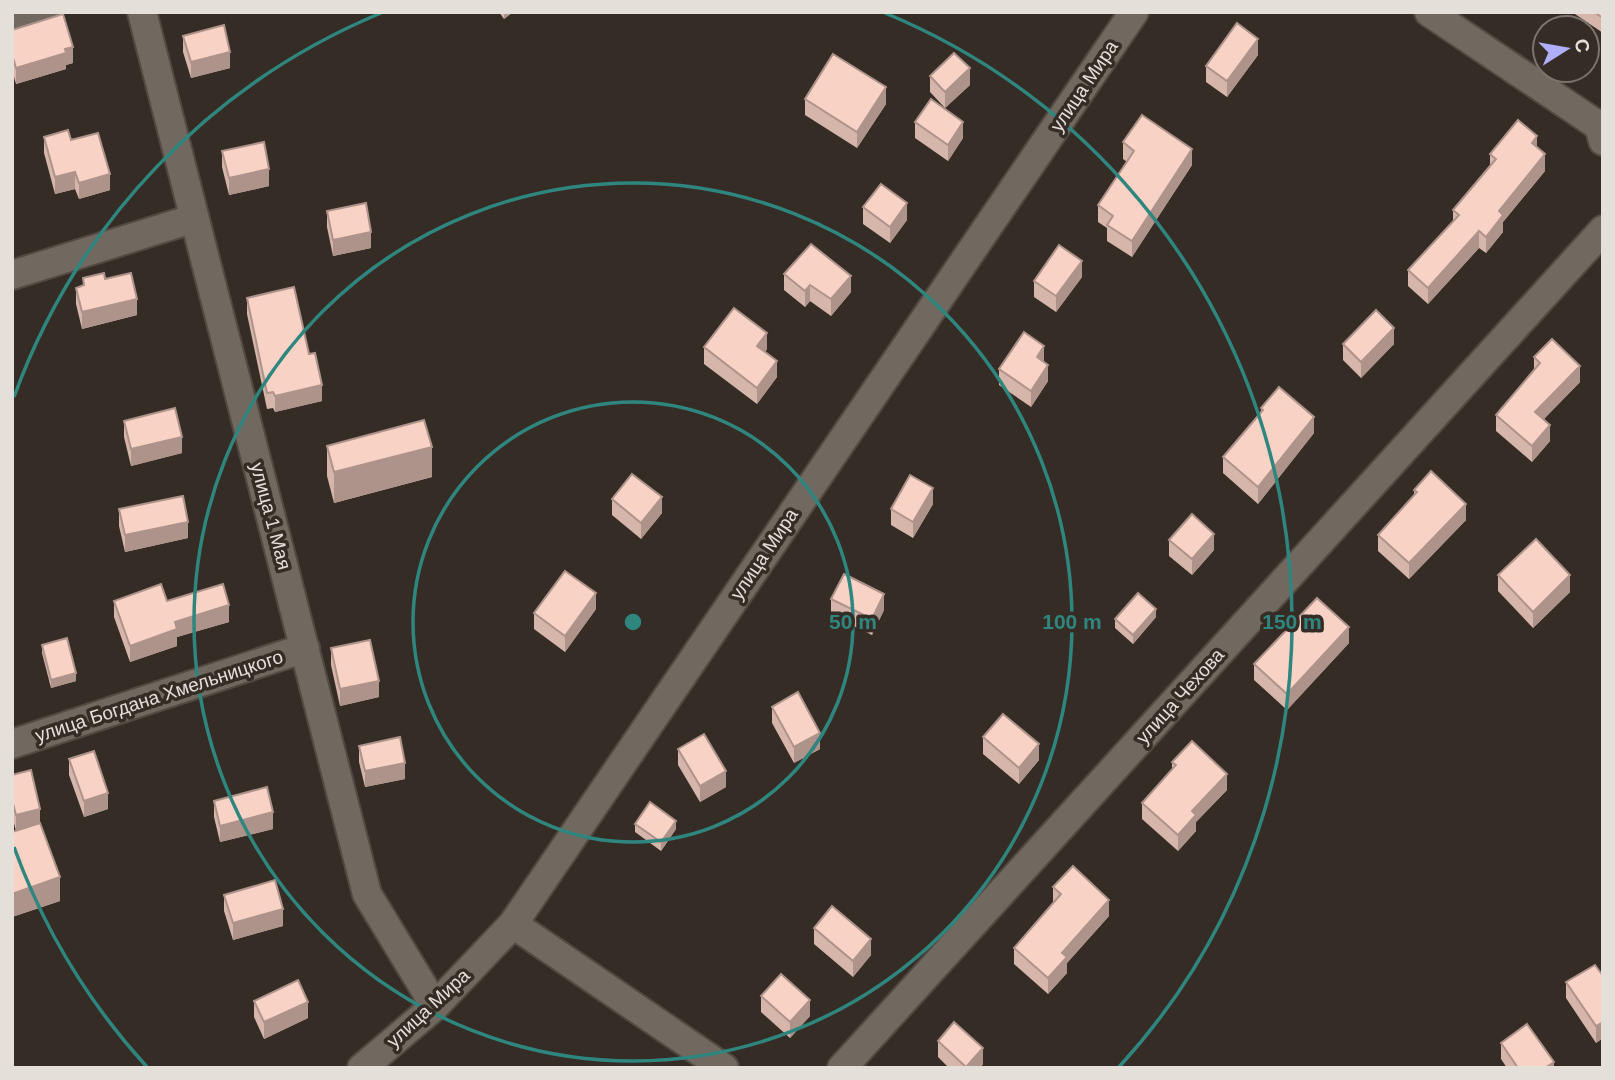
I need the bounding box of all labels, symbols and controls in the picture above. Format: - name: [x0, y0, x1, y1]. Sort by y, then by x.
- north arrow: [1531, 14, 1601, 84]
- street label: улица Мира: [1046, 36, 1122, 135]
- text: С: [1571, 37, 1594, 55]
- street label: улица 1 Мая: [247, 460, 295, 572]
- street label: улица Мира: [726, 504, 802, 603]
- centre of rings: [621, 610, 645, 634]
- text: 50 m: [829, 610, 877, 633]
- text: 100 m: [1042, 610, 1102, 633]
- text: 150 m: [1262, 610, 1322, 633]
- street label: улица Чехова: [1132, 644, 1228, 748]
- street label: улица Богдана Хмельницкого: [32, 646, 286, 746]
- street label: улица Мира: [382, 964, 474, 1052]

